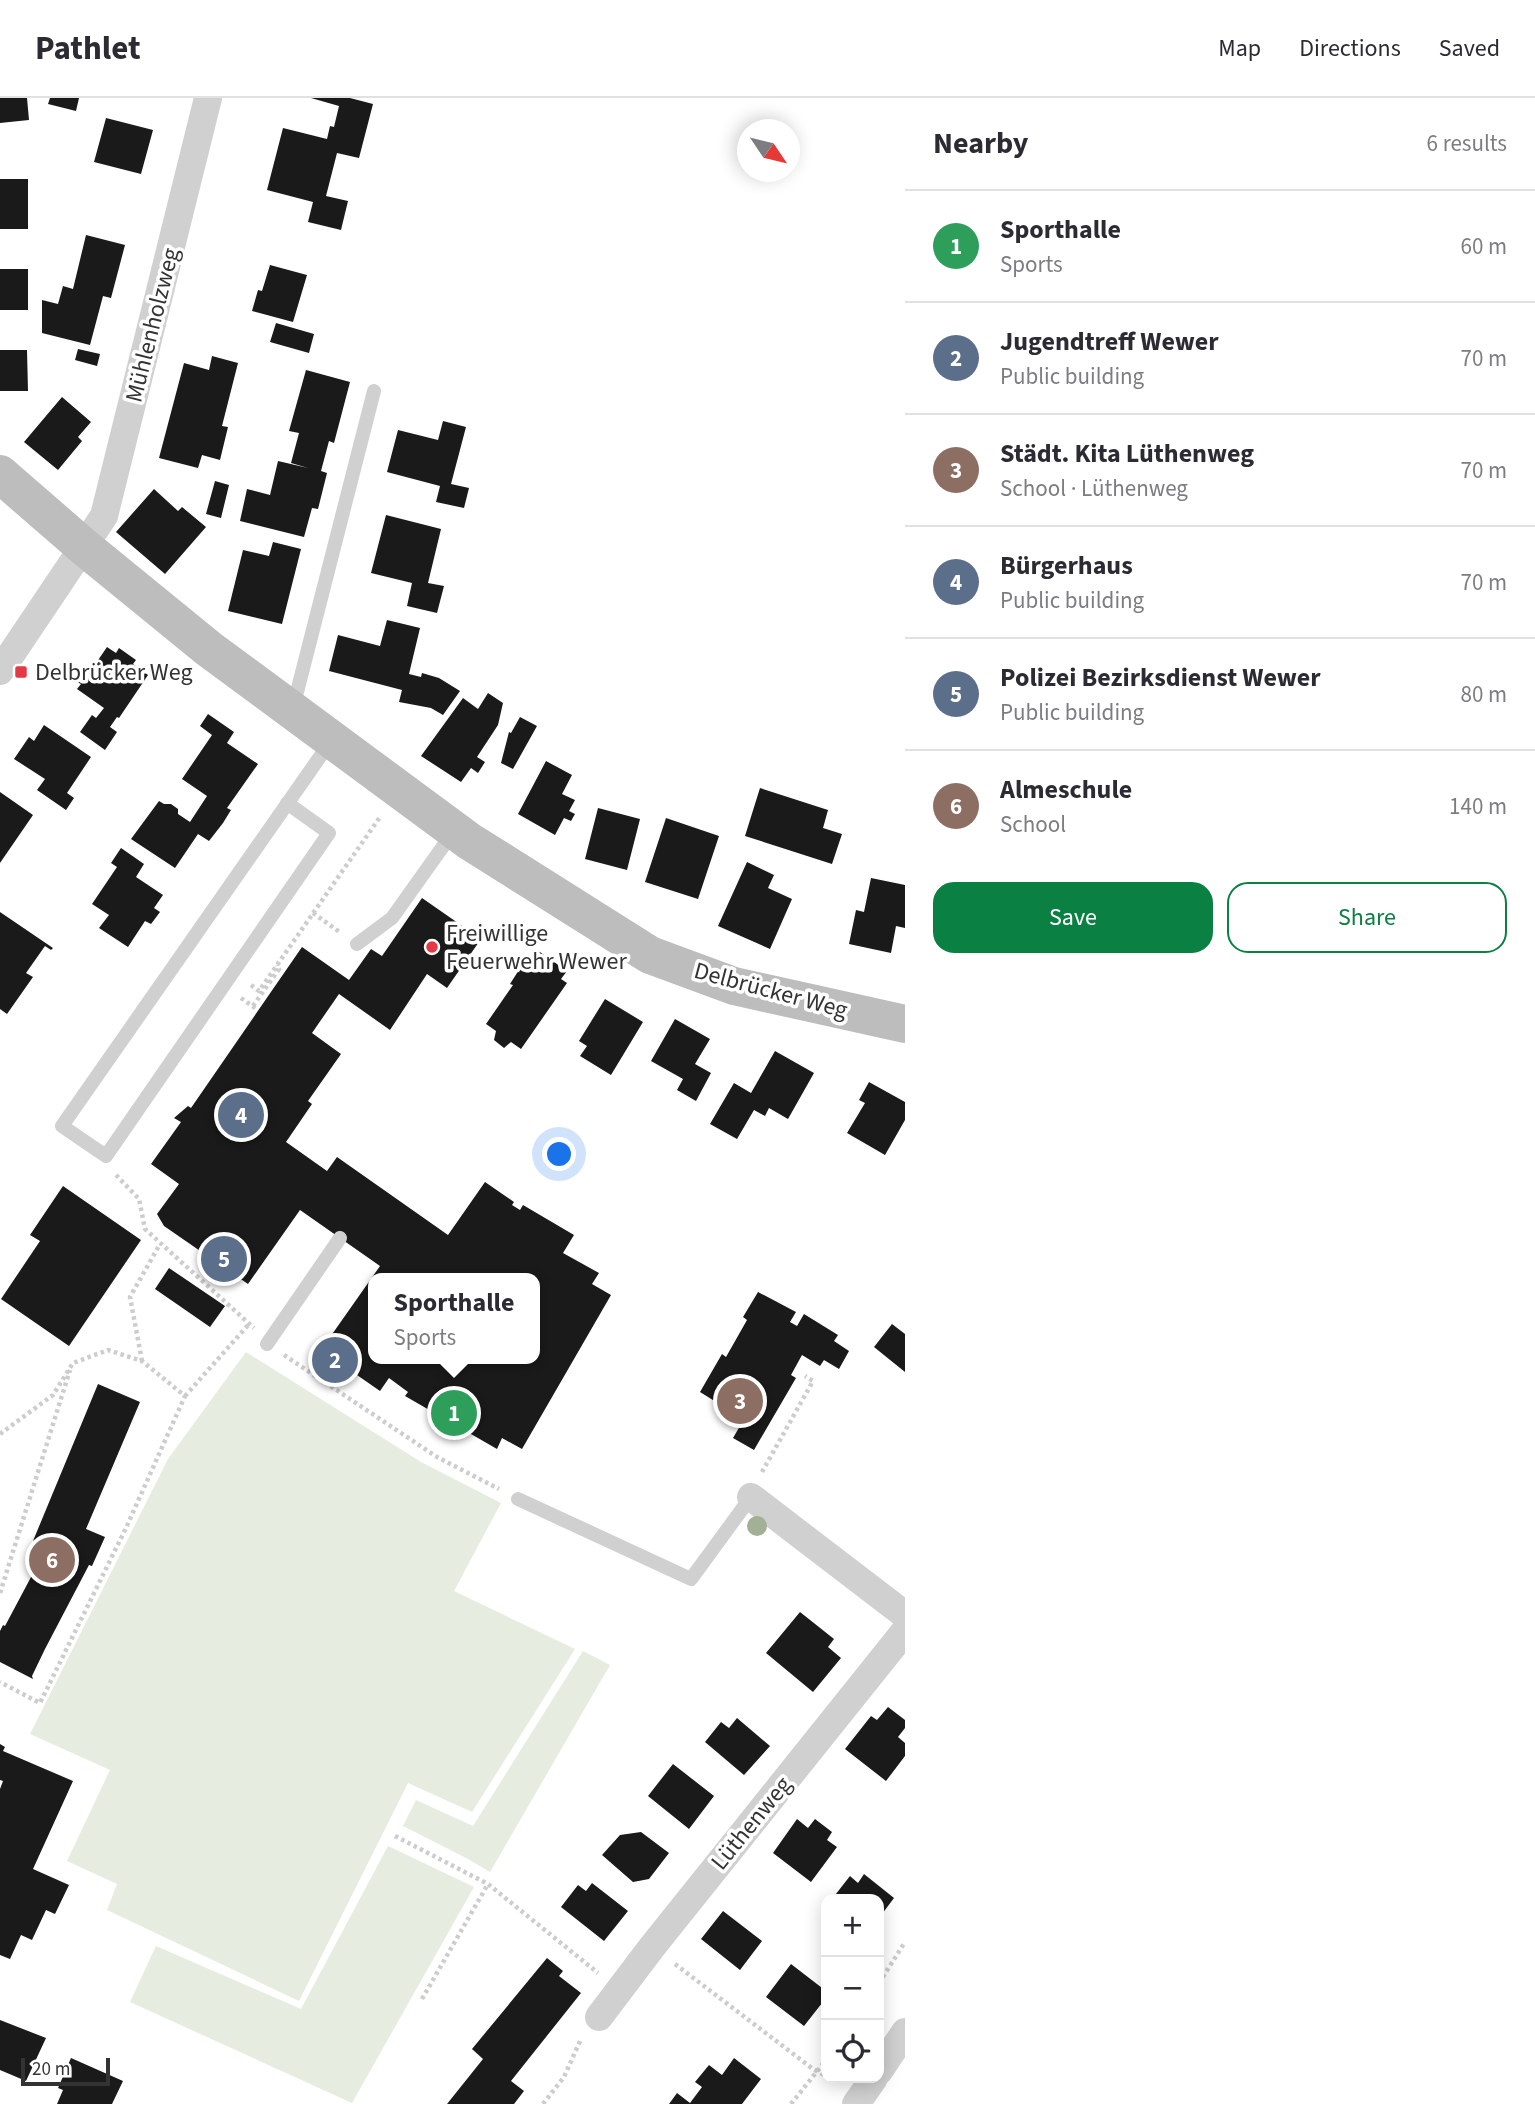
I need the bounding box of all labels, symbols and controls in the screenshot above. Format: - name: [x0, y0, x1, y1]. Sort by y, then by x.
- text: Pathlet: [35, 25, 141, 72]
- text: Map: [1218, 31, 1261, 66]
- text: Directions: [1299, 31, 1401, 66]
- text: Saved: [1439, 31, 1500, 66]
- north arrow: [737, 119, 800, 182]
- text: Nearby: [933, 122, 1028, 165]
- text: 6 results: [1427, 127, 1507, 160]
- text: Sporthalle: [1000, 211, 1121, 248]
- text: 1: [950, 230, 962, 263]
- text: 60 m: [1460, 230, 1507, 263]
- street label: Mühlenholzweg: [116, 244, 189, 406]
- text: Sports: [1000, 248, 1063, 281]
- text: Jugendtreff Wewer: [1000, 323, 1219, 360]
- text: 2: [950, 342, 962, 375]
- text: 70 m: [1460, 342, 1507, 375]
- text: Public building: [1000, 360, 1144, 393]
- text: Städt. Kita Lüthenweg: [1000, 435, 1254, 472]
- text: 3: [950, 454, 962, 487]
- text: 70 m: [1460, 454, 1507, 487]
- text: School · Lüthenweg: [1000, 472, 1188, 505]
- text: Bürgerhaus: [1000, 547, 1133, 584]
- text: 4: [950, 566, 962, 599]
- text: 70 m: [1460, 566, 1507, 599]
- text: Public building: [1000, 584, 1144, 617]
- place label: Delbrücker Weg: [35, 655, 193, 690]
- text: Polizei Bezirksdienst Wewer: [1000, 659, 1321, 696]
- marker: Delbrücker Weg: [13, 664, 29, 680]
- text: 5: [950, 678, 962, 711]
- text: 80 m: [1460, 678, 1507, 711]
- text: Public building: [1000, 696, 1144, 729]
- text: Almeschule: [1000, 771, 1132, 808]
- text: 6: [950, 790, 962, 823]
- text: 140 m: [1449, 790, 1507, 823]
- text: School: [1000, 808, 1066, 841]
- button: Save: [933, 882, 1213, 953]
- button: Share: [1227, 882, 1507, 953]
- place label: Freiwillige Feuerwehr Wewer: [446, 916, 627, 979]
- marker: Freiwillige Feuerwehr Wewer: [424, 939, 440, 955]
- street label: Delbrücker Weg: [690, 953, 851, 1028]
- pin: 4: [218, 1089, 264, 1141]
- your location: [542, 1137, 576, 1171]
- pin: 5: [201, 1233, 247, 1285]
- popup: [368, 1273, 540, 1364]
- text: Sporthalle: [394, 1284, 514, 1321]
- text: Sports: [394, 1321, 456, 1354]
- pin: 2: [312, 1334, 358, 1386]
- pin: 3: [717, 1375, 763, 1427]
- pin: 1: [431, 1387, 477, 1439]
- pin: 6: [29, 1534, 75, 1586]
- street label: Lüthenweg: [703, 1769, 800, 1878]
- map controls: [821, 1894, 884, 2083]
- button: +: [821, 1894, 884, 1957]
- button: −: [821, 1957, 884, 2020]
- button: locate: [821, 2020, 884, 2083]
- scale bar: [21, 2055, 110, 2087]
- text: 20 m: [32, 2056, 70, 2083]

